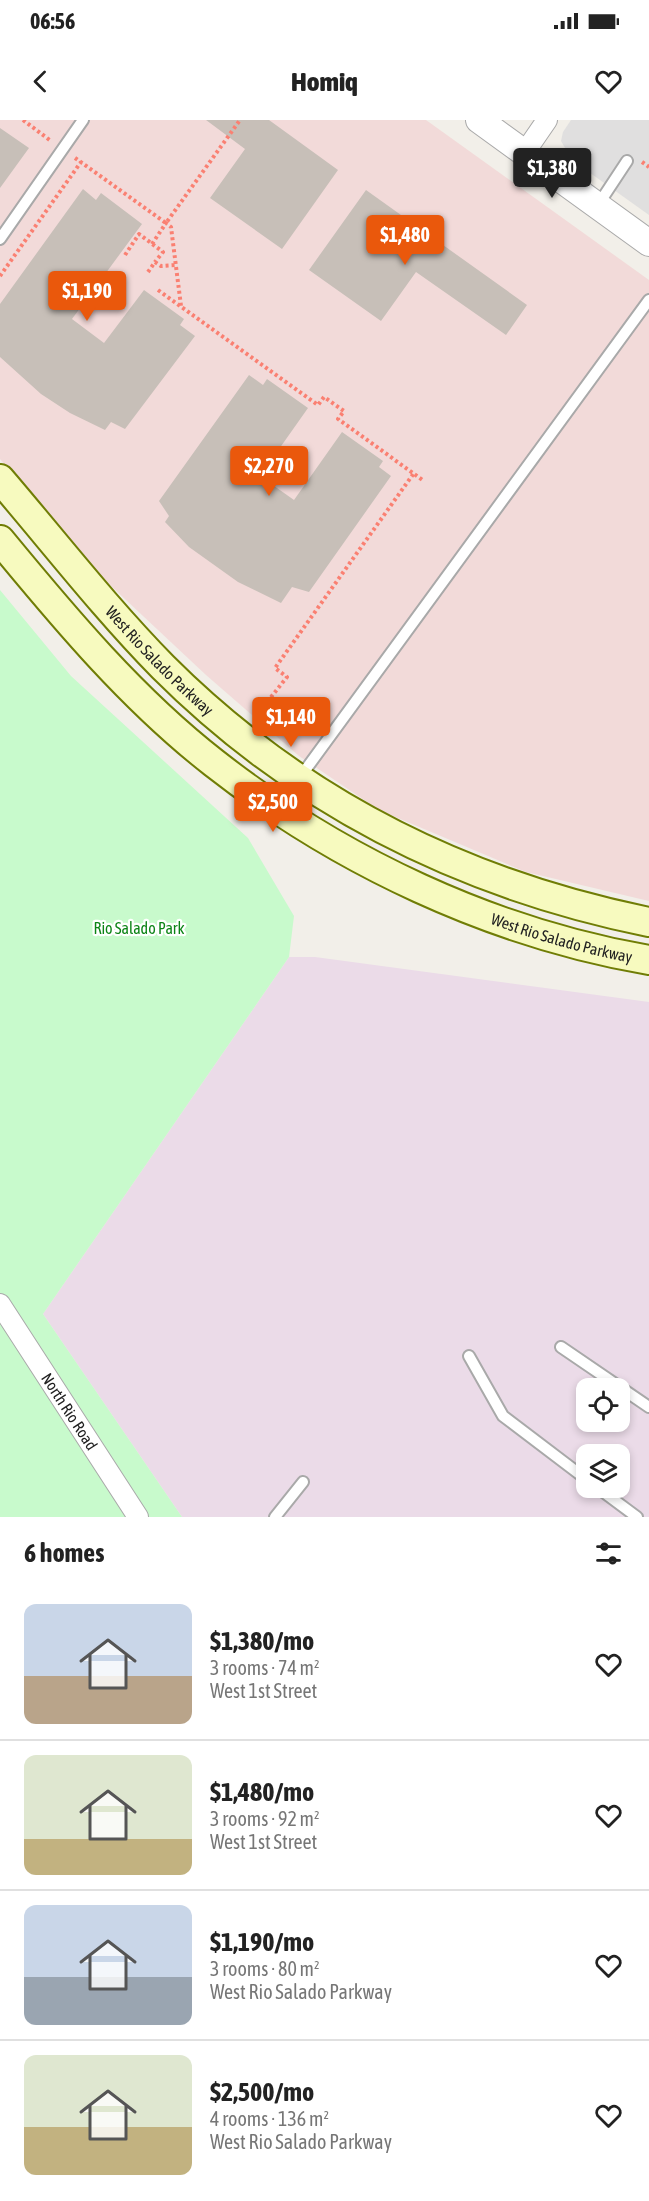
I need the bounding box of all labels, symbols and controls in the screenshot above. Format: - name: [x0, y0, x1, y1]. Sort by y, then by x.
- text: 06:56: [30, 8, 75, 34]
- icon: back: [24, 65, 57, 98]
- icon: heart: [592, 65, 625, 98]
- text: Homiq: [291, 66, 358, 97]
- pin: $1,380: [503, 148, 601, 199]
- text: $1,380: [527, 156, 577, 179]
- pin: $1,480: [356, 215, 454, 266]
- text: $1,480: [380, 223, 430, 246]
- pin: $1,190: [38, 271, 136, 322]
- text: $1,190: [62, 279, 112, 302]
- pin: $2,270: [220, 446, 318, 497]
- text: $2,270: [244, 454, 294, 477]
- street label: West Rio Salado Parkway: [102, 602, 218, 720]
- pin: $1,140: [242, 697, 340, 748]
- text: $1,140: [266, 705, 316, 728]
- pin: $2,500: [224, 782, 322, 833]
- text: $2,500: [248, 790, 298, 813]
- street label: West Rio Salado Parkway: [489, 909, 634, 967]
- park label: Rio Salado Park: [93, 919, 185, 937]
- street label: North Rio Road: [38, 1370, 101, 1453]
- map controls: [576, 1378, 630, 1498]
- button: locate: [576, 1378, 630, 1432]
- button: layers: [576, 1444, 630, 1498]
- icon: filters: [592, 1537, 625, 1570]
- text: 6 homes: [24, 1538, 104, 1568]
- text: $1,380/mo: [210, 1626, 314, 1656]
- icon: home: [72, 1628, 144, 1700]
- icon: heart: [592, 1648, 625, 1681]
- text: 3 rooms · 74 m²: [210, 1656, 320, 1679]
- text: West 1st Street: [210, 1679, 317, 1702]
- text: $1,480/mo: [210, 1777, 314, 1807]
- icon: home: [72, 1779, 144, 1851]
- icon: heart: [592, 1799, 625, 1832]
- text: 3 rooms · 92 m²: [210, 1807, 320, 1830]
- text: West 1st Street: [210, 1830, 317, 1853]
- text: $1,190/mo: [210, 1927, 314, 1957]
- icon: home: [72, 1929, 144, 2001]
- icon: heart: [592, 1949, 625, 1982]
- text: 3 rooms · 80 m²: [210, 1957, 320, 1980]
- text: West Rio Salado Parkway: [210, 1980, 392, 2003]
- text: $2,500/mo: [210, 2077, 314, 2107]
- icon: home: [72, 2079, 144, 2151]
- icon: heart: [592, 2099, 625, 2132]
- text: 4 rooms · 136 m²: [210, 2107, 329, 2130]
- text: West Rio Salado Parkway: [210, 2130, 392, 2153]

